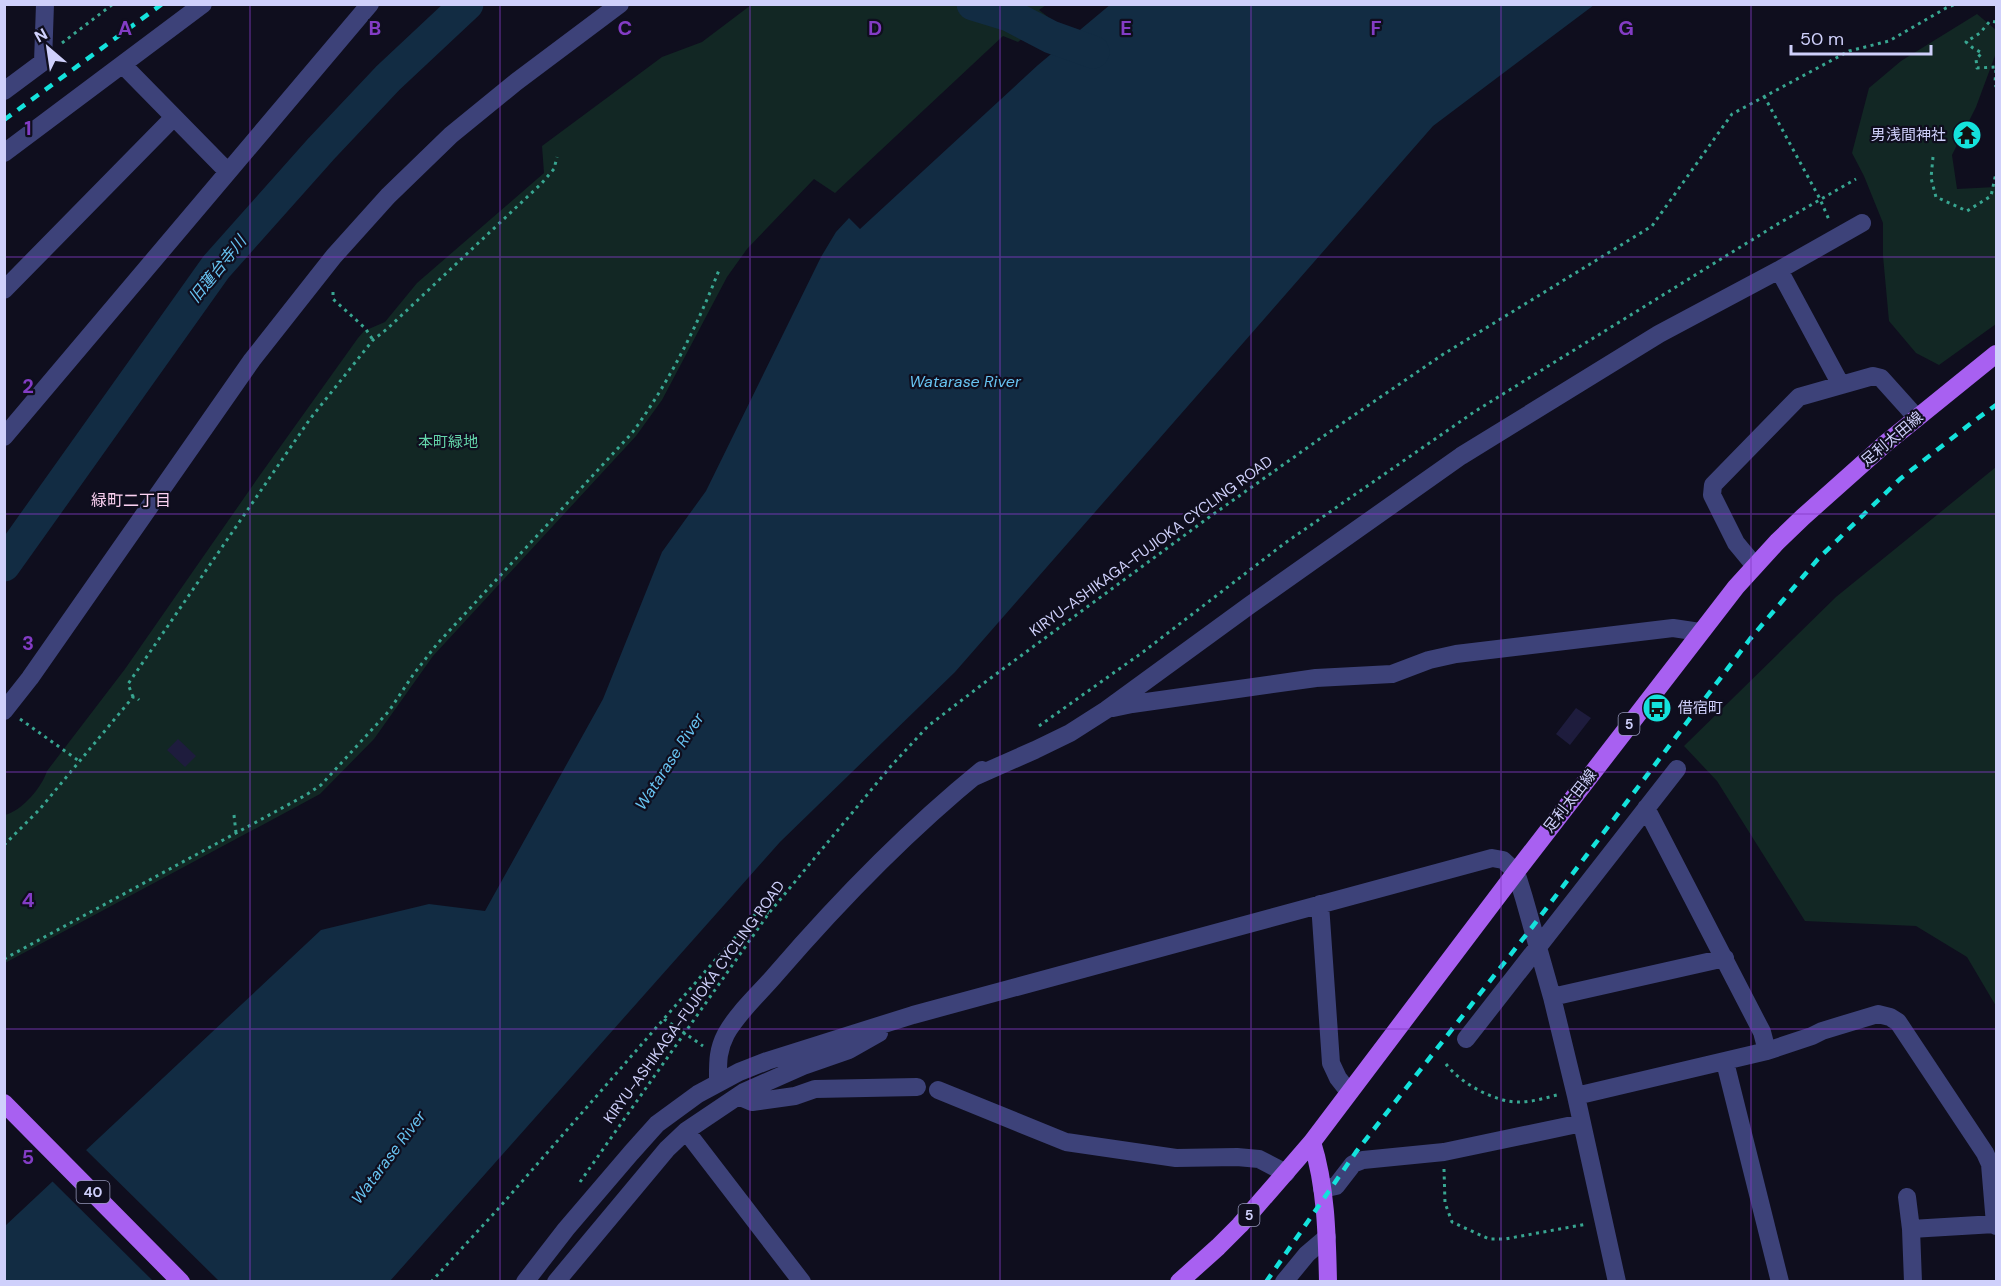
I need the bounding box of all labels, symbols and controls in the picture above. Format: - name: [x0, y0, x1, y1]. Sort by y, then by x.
- text: A: [118, 15, 132, 41]
- text: B: [369, 15, 381, 41]
- text: C: [618, 15, 632, 41]
- text: D: [868, 15, 882, 41]
- text: E: [1120, 15, 1132, 41]
- text: F: [1370, 15, 1382, 41]
- text: G: [1618, 15, 1634, 41]
- north arrow: [18, 18, 78, 78]
- scale bar: [1791, 18, 1930, 56]
- text: N: [31, 23, 51, 47]
- text: 50 m: [1800, 27, 1844, 51]
- text: 1: [24, 115, 32, 141]
- temple icon: 男浅間神社: [1951, 119, 1983, 151]
- place label: 男浅間神社: [1871, 125, 1946, 145]
- water label: 旧蓮台寺川: [184, 230, 252, 307]
- water label: Watarase River: [909, 371, 1022, 392]
- text: 2: [22, 373, 34, 399]
- street label: 足利太田線: [1857, 407, 1927, 471]
- park label: 本町緑地: [418, 432, 478, 452]
- street label: KIRYU-ASHIKAGA-FUJIOKA CYCLING ROAD: [1025, 451, 1277, 641]
- district label: 緑町二丁目: [91, 490, 171, 511]
- text: 3: [22, 630, 34, 656]
- bus stop icon: 借宿町: [1641, 692, 1673, 724]
- place label: 借宿町: [1678, 698, 1723, 718]
- water label: Watarase River: [630, 708, 709, 814]
- road number: 5: [1618, 713, 1640, 735]
- street label: 足利太田線: [1539, 765, 1601, 837]
- street label: KIRYU-ASHIKAGA-FUJIOKA CYCLING ROAD: [599, 876, 789, 1128]
- text: 4: [22, 887, 35, 913]
- water label: Watarase River: [346, 1106, 431, 1208]
- text: 5: [22, 1144, 34, 1170]
- road number: 40: [76, 1181, 110, 1203]
- road number: 5: [1238, 1204, 1260, 1226]

